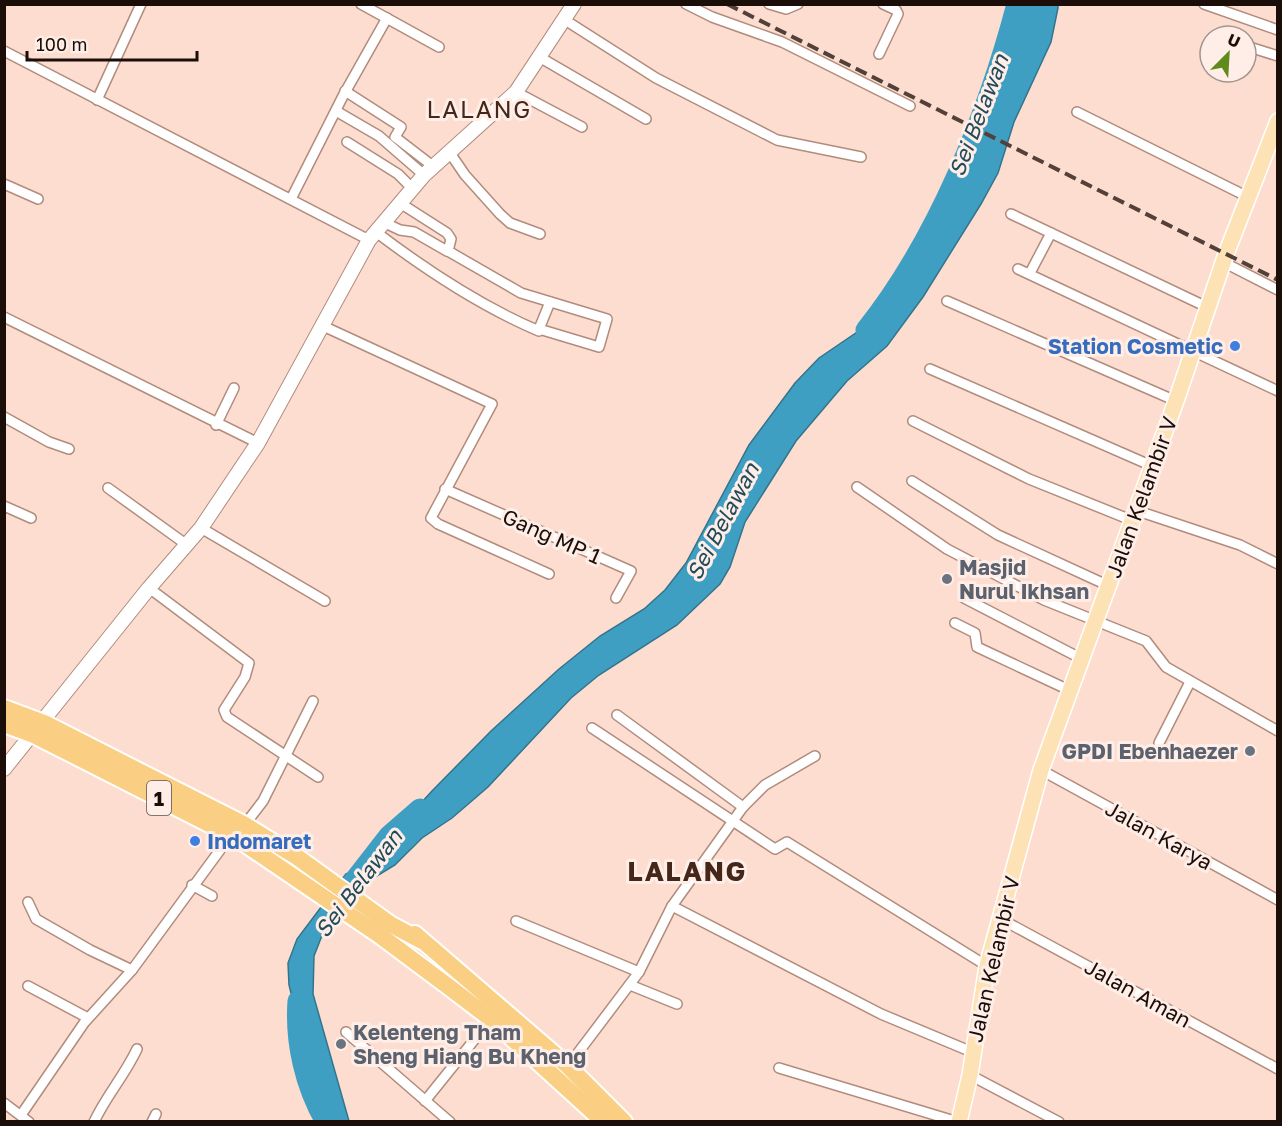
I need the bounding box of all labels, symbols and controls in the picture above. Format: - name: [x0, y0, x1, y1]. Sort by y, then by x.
- scale bar: [27, 24, 196, 62]
- north arrow: [1198, 24, 1258, 84]
- text: U: [1225, 29, 1244, 52]
- text: 100 m: [36, 33, 87, 55]
- water label: Sei Belawan: [942, 49, 1014, 180]
- district label: LALANG: [426, 94, 532, 123]
- place label: Station Cosmetic: [1048, 333, 1223, 359]
- marker: Station Cosmetic: [1228, 339, 1242, 353]
- street label: Jalan Kelambir V: [1100, 413, 1182, 581]
- water label: Sei Belawan: [680, 457, 765, 584]
- street label: Gang MP 1: [499, 503, 605, 569]
- place label: Masjid Nurul Ikhsan: [959, 554, 1089, 604]
- marker: Masjid Nurul Ikhsan: [940, 572, 954, 586]
- place label: GPDI Ebenhaezer: [1062, 738, 1238, 764]
- marker: GPDI Ebenhaezer: [1243, 744, 1257, 758]
- road number: 1: [147, 781, 171, 815]
- street label: Jalan Karya: [1101, 795, 1217, 875]
- water label: Sei Belawan: [309, 822, 408, 942]
- place label: Indomaret: [207, 828, 311, 854]
- marker: Indomaret: [188, 834, 202, 848]
- district label: LALANG: [627, 855, 747, 887]
- street label: Jalan Kelambir V: [961, 873, 1025, 1045]
- street label: Jalan Aman: [1080, 953, 1196, 1033]
- place label: Kelenteng Tham Sheng Hiang Bu Kheng: [353, 1019, 586, 1069]
- marker: Kelenteng Tham Sheng Hiang Bu Kheng: [334, 1037, 348, 1051]

